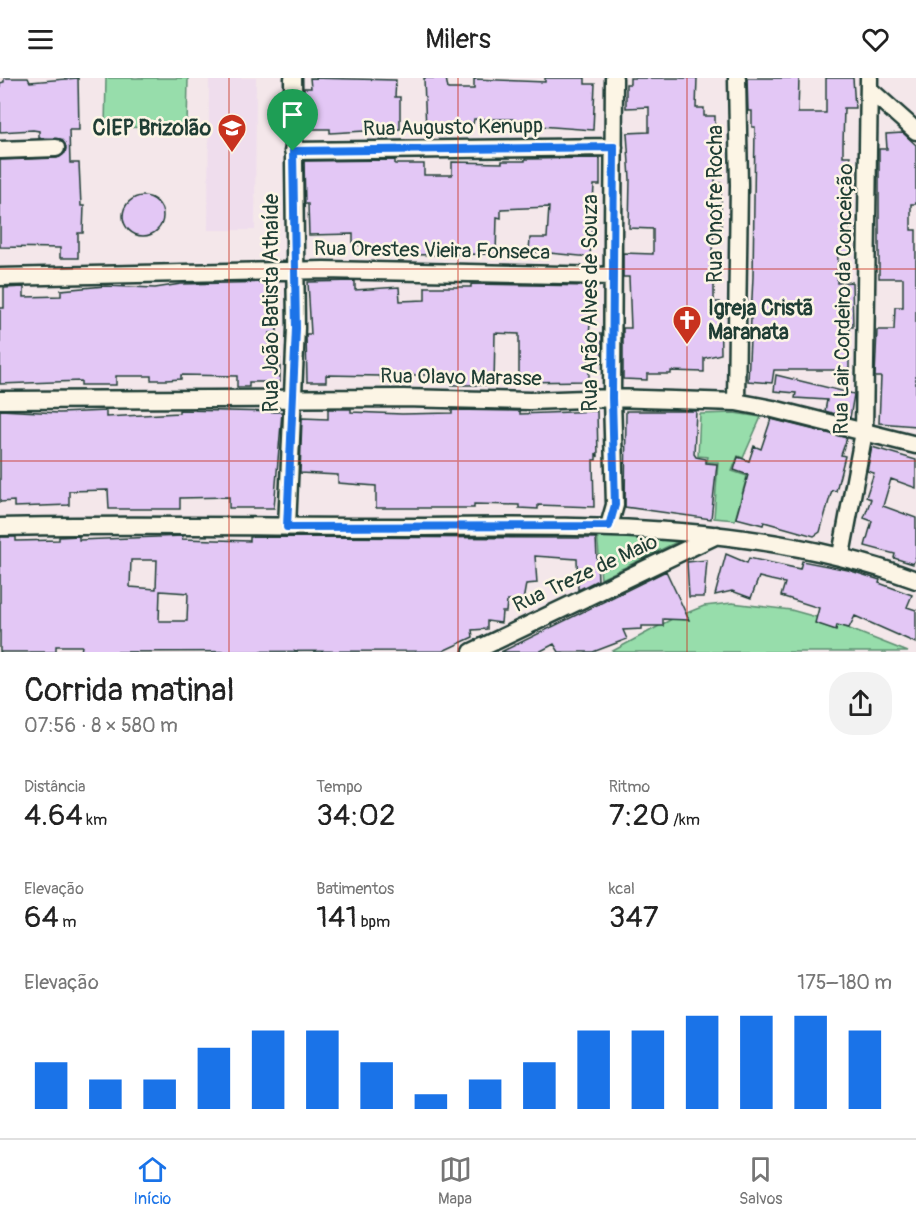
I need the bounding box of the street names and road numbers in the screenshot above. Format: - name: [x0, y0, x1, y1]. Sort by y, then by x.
- street label: Rua Augusto Kenupp: [363, 112, 543, 143]
- street label: Rua Onofre Rocha: [702, 125, 729, 283]
- street label: Rua Lair Cordeiro da Conceição: [828, 163, 859, 435]
- street label: Rua João Batista Athaíde: [258, 193, 285, 412]
- street label: Rua Arão Alves de Souza: [577, 194, 604, 412]
- street label: Rua Orestes Vieira Fonseca: [314, 235, 550, 266]
- street label: Rua Olavo Marasse: [380, 363, 543, 392]
- street label: Rua Treze de Maio: [509, 528, 662, 619]

